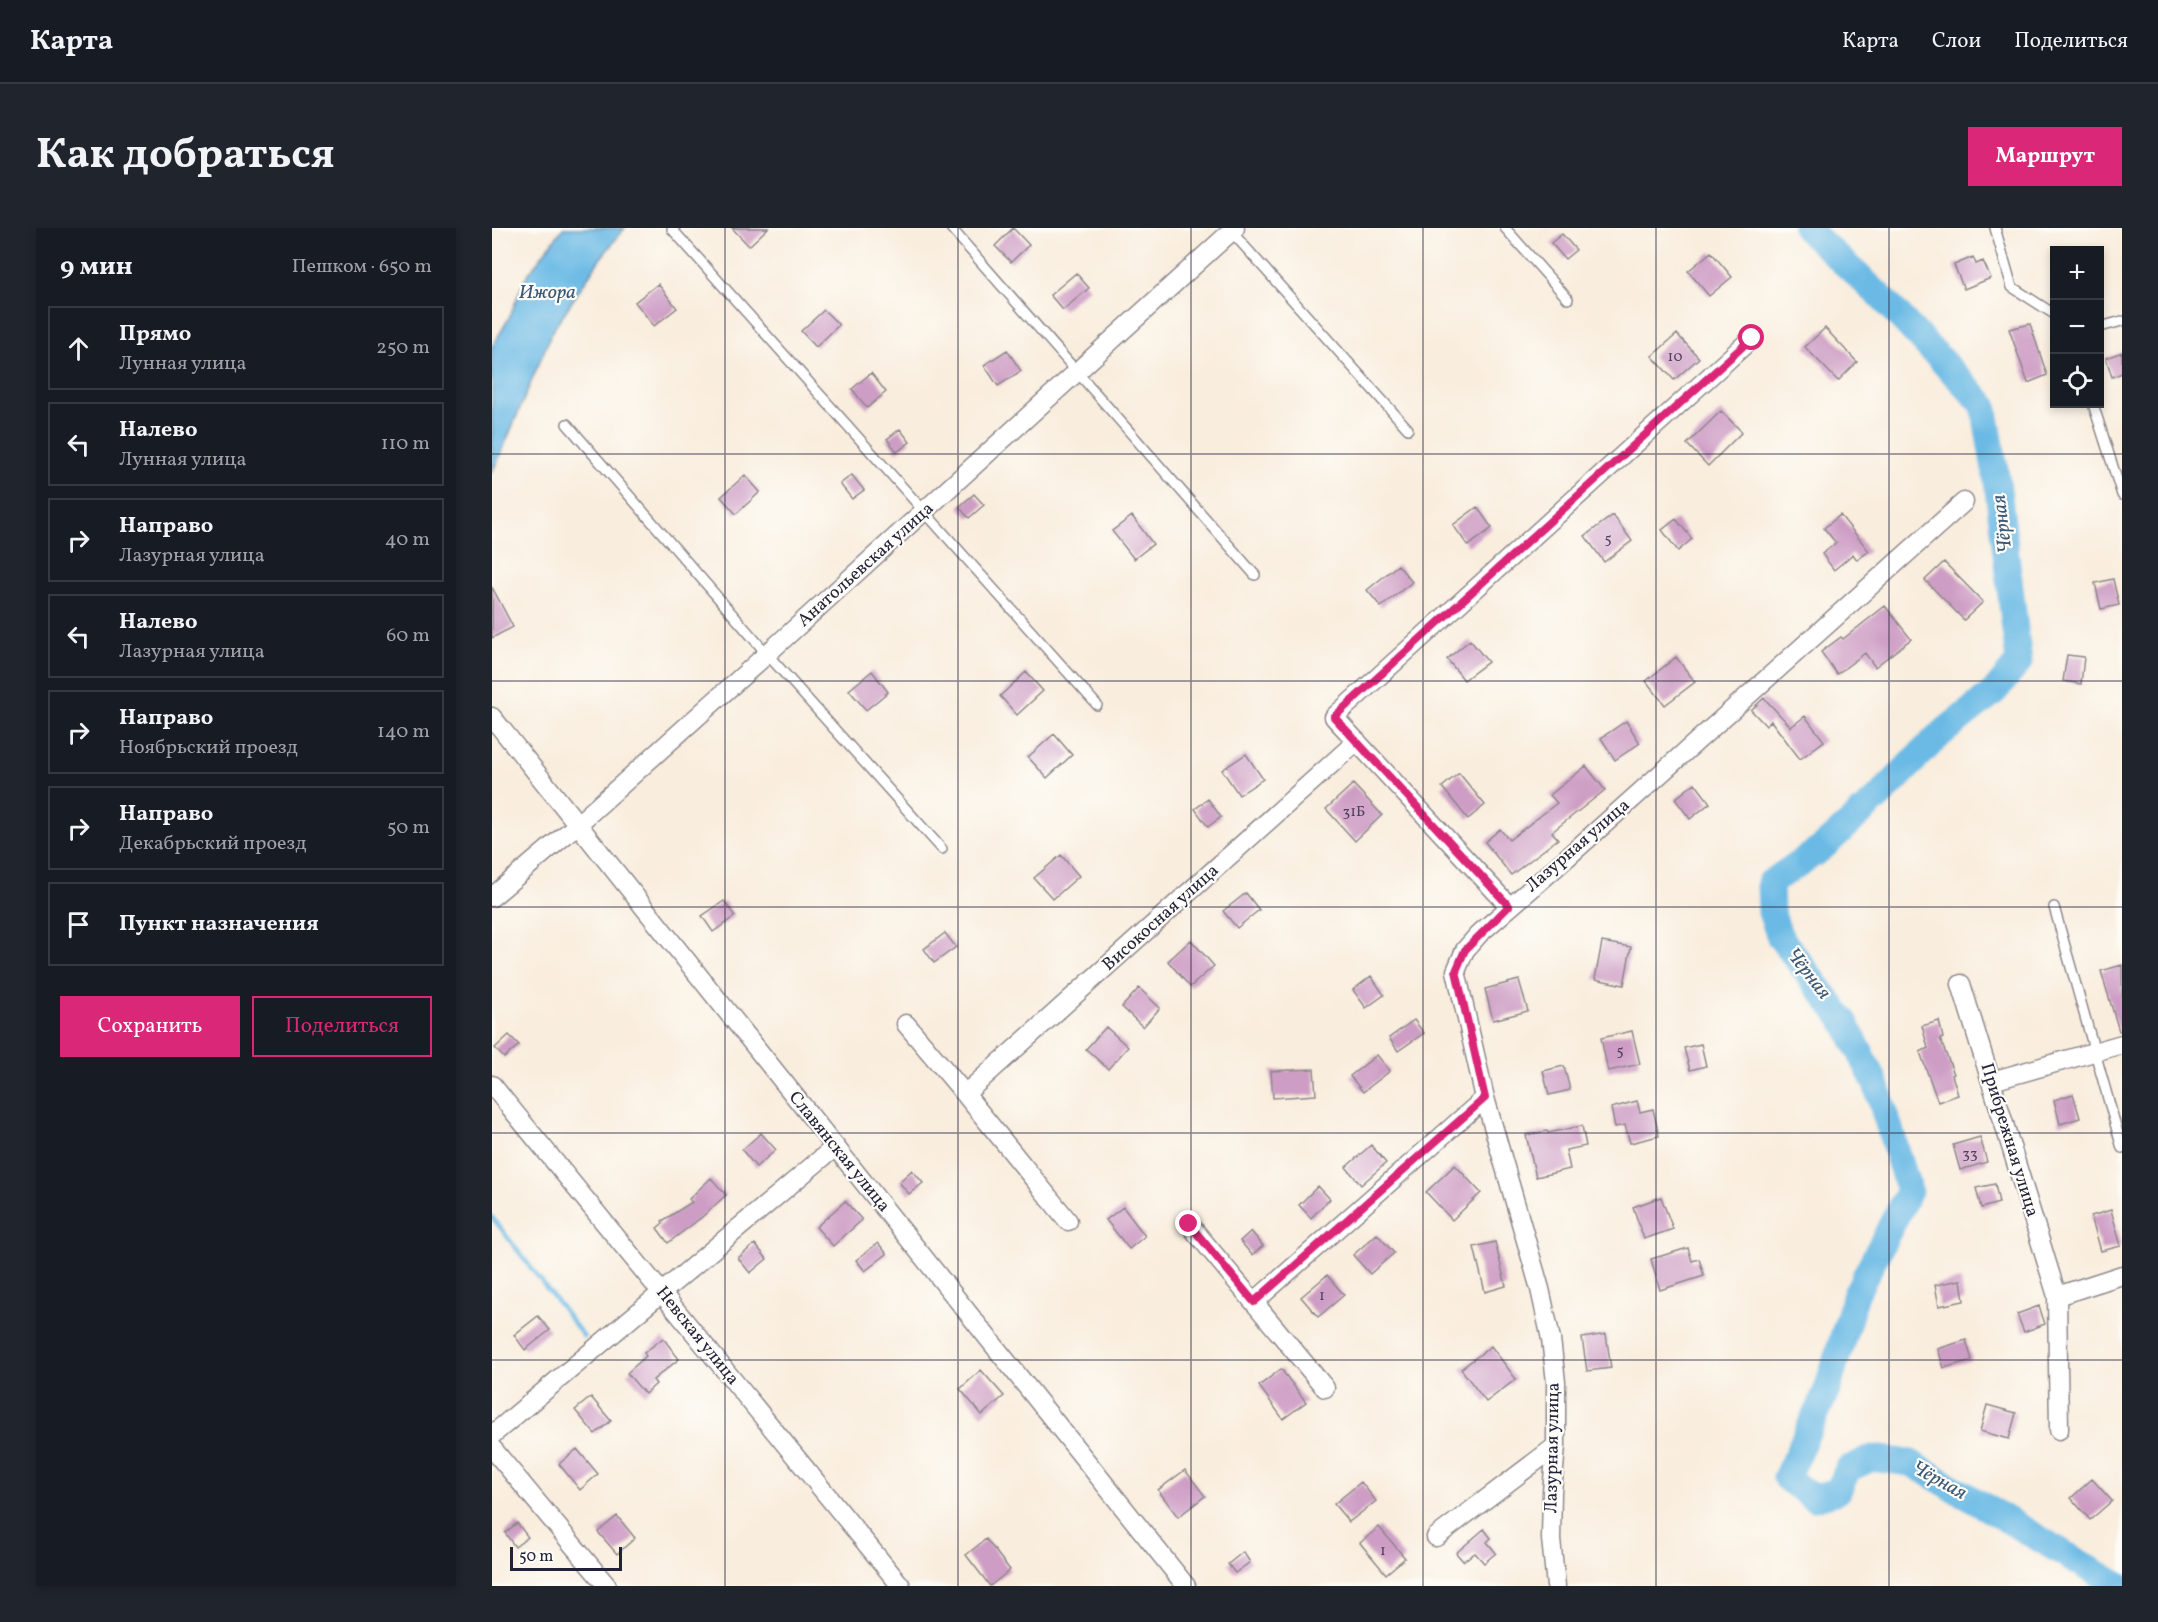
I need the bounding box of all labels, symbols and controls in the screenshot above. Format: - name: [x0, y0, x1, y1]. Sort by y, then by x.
- text: Карта: [30, 22, 113, 61]
- text: Карта: [1842, 27, 1899, 56]
- text: Слои: [1932, 27, 1981, 56]
- text: Поделиться: [2014, 27, 2128, 56]
- text: Как добраться: [36, 127, 335, 186]
- button: Маршрут: [1968, 127, 2122, 186]
- map controls: [2050, 246, 2104, 408]
- button: +: [2050, 246, 2104, 300]
- text: 9 мин: [60, 249, 133, 285]
- text: Пешком · 650 m: [292, 253, 432, 281]
- water label: Ижора: [518, 279, 576, 307]
- button: −: [2050, 300, 2104, 354]
- text: Прямо: [119, 319, 191, 350]
- route start: [1738, 324, 1764, 350]
- icon: ahead: [62, 332, 95, 365]
- text: 250 m: [376, 334, 430, 362]
- house number: 10: [1668, 347, 1682, 368]
- text: Лунная улица: [119, 350, 247, 378]
- button: locate: [2050, 354, 2104, 408]
- text: Налево: [119, 415, 198, 446]
- icon: left: [62, 428, 95, 461]
- text: 110 m: [381, 430, 430, 458]
- text: Лунная улица: [119, 446, 247, 474]
- water label: Чёрная: [1986, 493, 2020, 555]
- street label: Анатольевская улица: [792, 497, 940, 633]
- text: Направо: [119, 511, 213, 542]
- icon: right: [62, 524, 95, 557]
- text: 40 m: [385, 526, 430, 554]
- house number: 5: [1604, 529, 1612, 550]
- text: Лазурная улица: [119, 542, 265, 570]
- text: Налево: [119, 607, 198, 638]
- icon: left: [62, 620, 95, 653]
- text: 60 m: [386, 622, 430, 650]
- text: Лазурная улица: [119, 638, 265, 666]
- text: Направо: [119, 703, 213, 734]
- icon: right: [62, 716, 95, 749]
- text: 140 m: [377, 718, 430, 746]
- text: Ноябрьский проезд: [119, 734, 298, 762]
- street label: Лазурная улица: [1520, 794, 1636, 898]
- text: Направо: [119, 799, 213, 830]
- house number: 31Б: [1343, 802, 1365, 823]
- icon: right: [62, 812, 95, 845]
- text: 50 m: [387, 814, 430, 842]
- text: Декабрьский проезд: [119, 830, 307, 858]
- street label: Високосная улица: [1097, 859, 1225, 977]
- icon: arrive: [62, 908, 95, 941]
- text: Пункт назначения: [119, 909, 319, 940]
- water label: Чёрная: [1779, 942, 1837, 1006]
- button: Сохранить: [60, 996, 240, 1057]
- button: Поделиться: [252, 996, 432, 1057]
- house number: 5: [1616, 1041, 1624, 1062]
- street label: Прибрежная улица: [1974, 1060, 2044, 1220]
- street label: Славянская улица: [782, 1086, 896, 1218]
- house number: 33: [1962, 1144, 1978, 1165]
- route end: [1175, 1210, 1201, 1236]
- street label: Невская улица: [649, 1281, 745, 1391]
- house number: 1: [1319, 1286, 1325, 1307]
- street label: Лазурная улица: [1539, 1382, 1567, 1514]
- water label: Чёрная: [1907, 1455, 1971, 1507]
- house number: 1: [1380, 1541, 1386, 1562]
- scale bar: [510, 1544, 622, 1572]
- text: 50 m: [519, 1546, 553, 1568]

